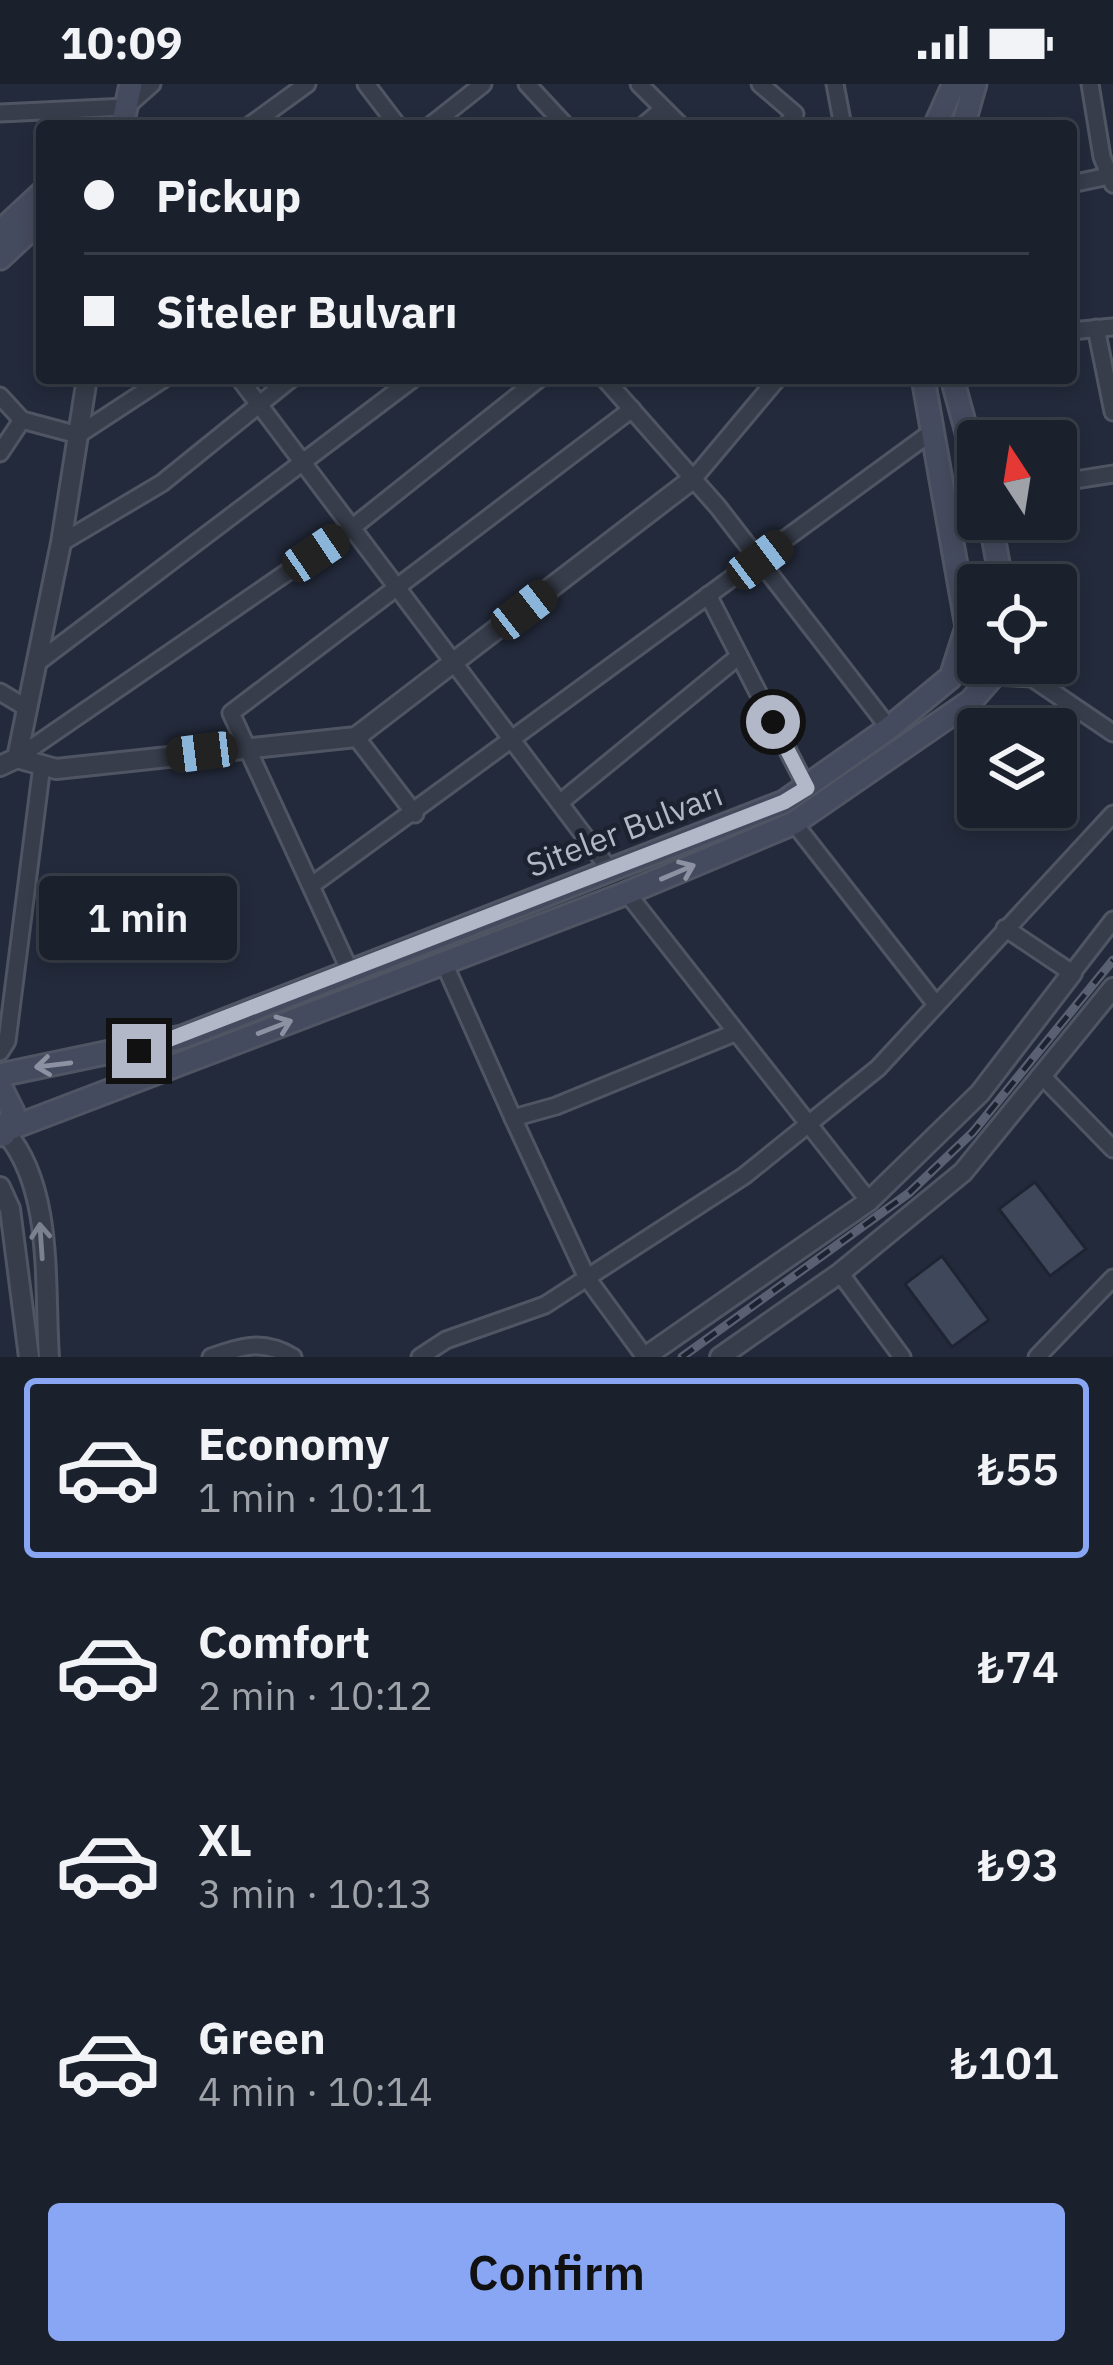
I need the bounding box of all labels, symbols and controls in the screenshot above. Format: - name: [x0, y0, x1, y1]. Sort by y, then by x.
- text: 10:09: [60, 13, 183, 71]
- text: Pickup: [156, 166, 301, 224]
- text: Siteler Bulvarı: [156, 282, 458, 340]
- north arrow: [957, 420, 1077, 540]
- map controls: [957, 420, 1077, 828]
- car: [276, 518, 356, 588]
- car: [720, 524, 800, 596]
- button: locate: [957, 564, 1077, 684]
- car: [485, 574, 563, 646]
- route start: [746, 695, 800, 749]
- button: layers: [957, 708, 1077, 828]
- car: [164, 730, 240, 774]
- street label: Siteler Bulvarı: [520, 772, 728, 886]
- one-way arrow: [660, 859, 696, 881]
- callout: 1 min: [40, 877, 238, 961]
- text: 1 min: [88, 892, 188, 943]
- one-way arrow: [256, 1014, 293, 1036]
- route end: [112, 1024, 166, 1078]
- one-way arrow: [34, 1054, 73, 1076]
- one-way arrow: [29, 1222, 52, 1261]
- icon: car: [54, 1414, 162, 1522]
- text: Economy: [198, 1414, 389, 1472]
- text: ₺55: [978, 1439, 1059, 1497]
- text: 1 min · 10:11: [198, 1472, 433, 1523]
- icon: car: [54, 1612, 162, 1720]
- text: Comfort: [198, 1612, 370, 1670]
- text: ₺74: [978, 1637, 1059, 1695]
- text: 2 min · 10:12: [198, 1670, 433, 1721]
- icon: car: [54, 1810, 162, 1918]
- text: XL: [198, 1810, 252, 1868]
- text: ₺93: [978, 1835, 1059, 1893]
- text: 3 min · 10:13: [198, 1868, 433, 1919]
- icon: car: [54, 2008, 162, 2116]
- text: Green: [198, 2008, 326, 2066]
- text: ₺101: [951, 2033, 1059, 2091]
- text: 4 min · 10:14: [198, 2066, 433, 2117]
- button: Confirm: [48, 2203, 1065, 2341]

